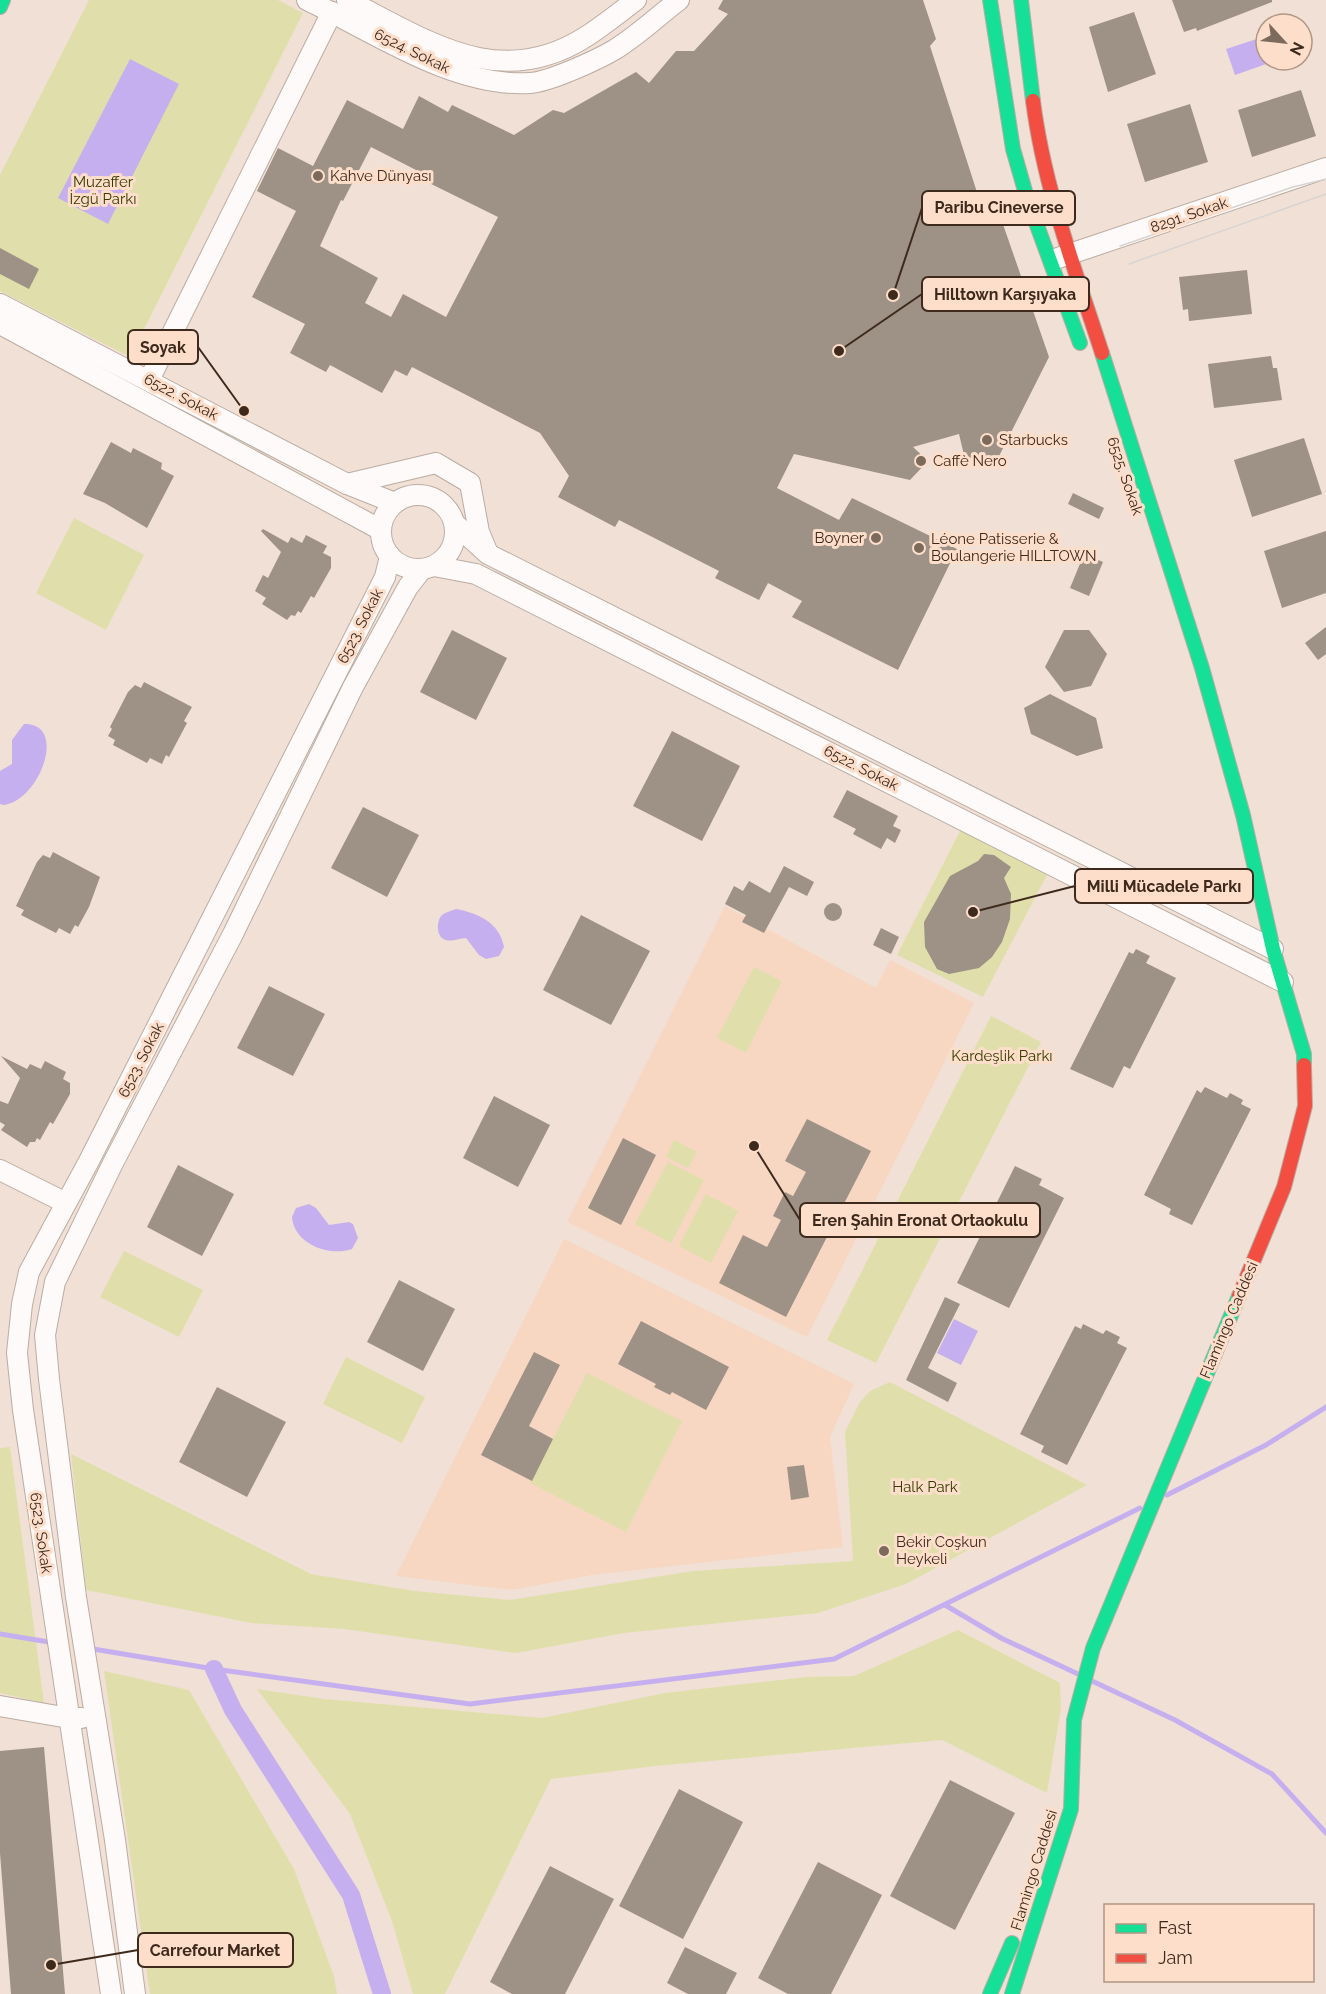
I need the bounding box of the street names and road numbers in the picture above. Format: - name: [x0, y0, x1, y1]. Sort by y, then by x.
- street label: 6524. Sokak: [371, 25, 453, 77]
- street label: 8291. Sokak: [1148, 193, 1230, 237]
- street label: 6522. Sokak: [141, 370, 221, 424]
- street label: 6525. Sokak: [1103, 434, 1147, 518]
- street label: 6523. Sokak: [333, 585, 387, 667]
- street label: 6522. Sokak: [821, 741, 901, 795]
- street label: 6523. Sokak: [114, 1019, 168, 1101]
- street label: Flamingo Caddesi: [1196, 1259, 1262, 1381]
- street label: 6523. Sokak: [26, 1491, 56, 1575]
- street label: Flamingo Caddesi: [1007, 1807, 1061, 1933]

